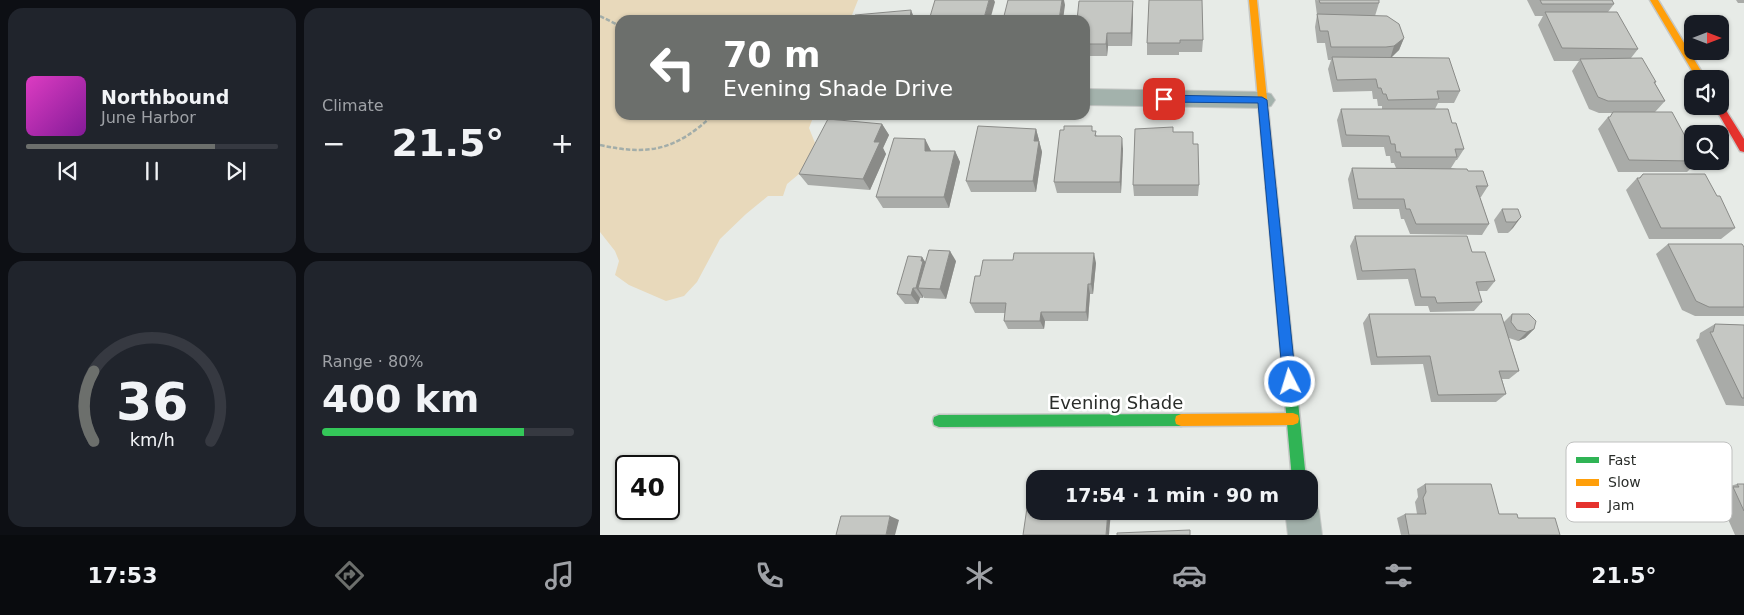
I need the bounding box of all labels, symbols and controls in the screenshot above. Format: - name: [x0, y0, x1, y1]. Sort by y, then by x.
- north arrow: [1684, 15, 1729, 60]
- map controls: [1684, 15, 1729, 170]
- icon: left: [640, 35, 705, 100]
- text: 70 m: [723, 35, 820, 75]
- button: sound: [1684, 70, 1729, 115]
- text: Evening Shade Drive: [723, 76, 953, 101]
- pin: [1143, 78, 1185, 120]
- icon: arrive: [1150, 85, 1178, 113]
- text: Northbound: [101, 86, 229, 108]
- text: Climate: [322, 96, 384, 115]
- text: June Harbor: [101, 108, 196, 127]
- text: 21.5°: [392, 121, 504, 165]
- button: search: [1684, 125, 1729, 170]
- text: −: [322, 127, 345, 160]
- text: +: [551, 127, 574, 160]
- icon: previous: [54, 157, 82, 185]
- icon: pause: [138, 157, 166, 185]
- icon: next: [222, 157, 250, 185]
- text: Range · 80%: [322, 352, 424, 371]
- position arrow: [1263, 355, 1315, 407]
- text: 36: [116, 372, 188, 432]
- text: 400 km: [322, 377, 479, 421]
- street label: Evening Shade: [1049, 392, 1183, 413]
- text: km/h: [129, 429, 175, 450]
- legend: [1566, 442, 1732, 522]
- text: Fast: [1608, 452, 1637, 468]
- speed limit sign: 40: [615, 455, 680, 520]
- text: Slow: [1608, 474, 1641, 490]
- text: 17:54 · 1 min · 90 m: [1065, 484, 1279, 506]
- text: Jam: [1607, 497, 1634, 513]
- icon: directions: [332, 558, 367, 593]
- icon: music: [542, 558, 577, 593]
- icon: phone: [752, 558, 787, 593]
- icon: climate: [962, 558, 997, 593]
- icon: car: [1172, 558, 1207, 593]
- icon: filters: [1381, 558, 1416, 593]
- text: 17:53: [87, 563, 157, 588]
- text: 21.5°: [1591, 563, 1657, 588]

